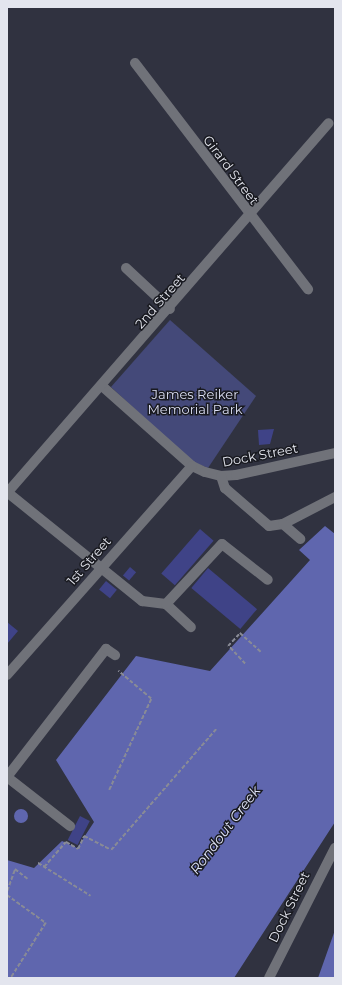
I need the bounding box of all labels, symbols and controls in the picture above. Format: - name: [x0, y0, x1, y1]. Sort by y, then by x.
- street label: Girard Street: [200, 132, 262, 208]
- street label: 2nd Street: [132, 270, 188, 332]
- park label: James Reiker Memorial Park: [147, 387, 243, 418]
- street label: Dock Street: [221, 440, 299, 470]
- street label: 1st Street: [64, 534, 114, 588]
- water label: Rondout Creek: [186, 783, 264, 877]
- street label: Dock Street: [265, 869, 313, 945]

